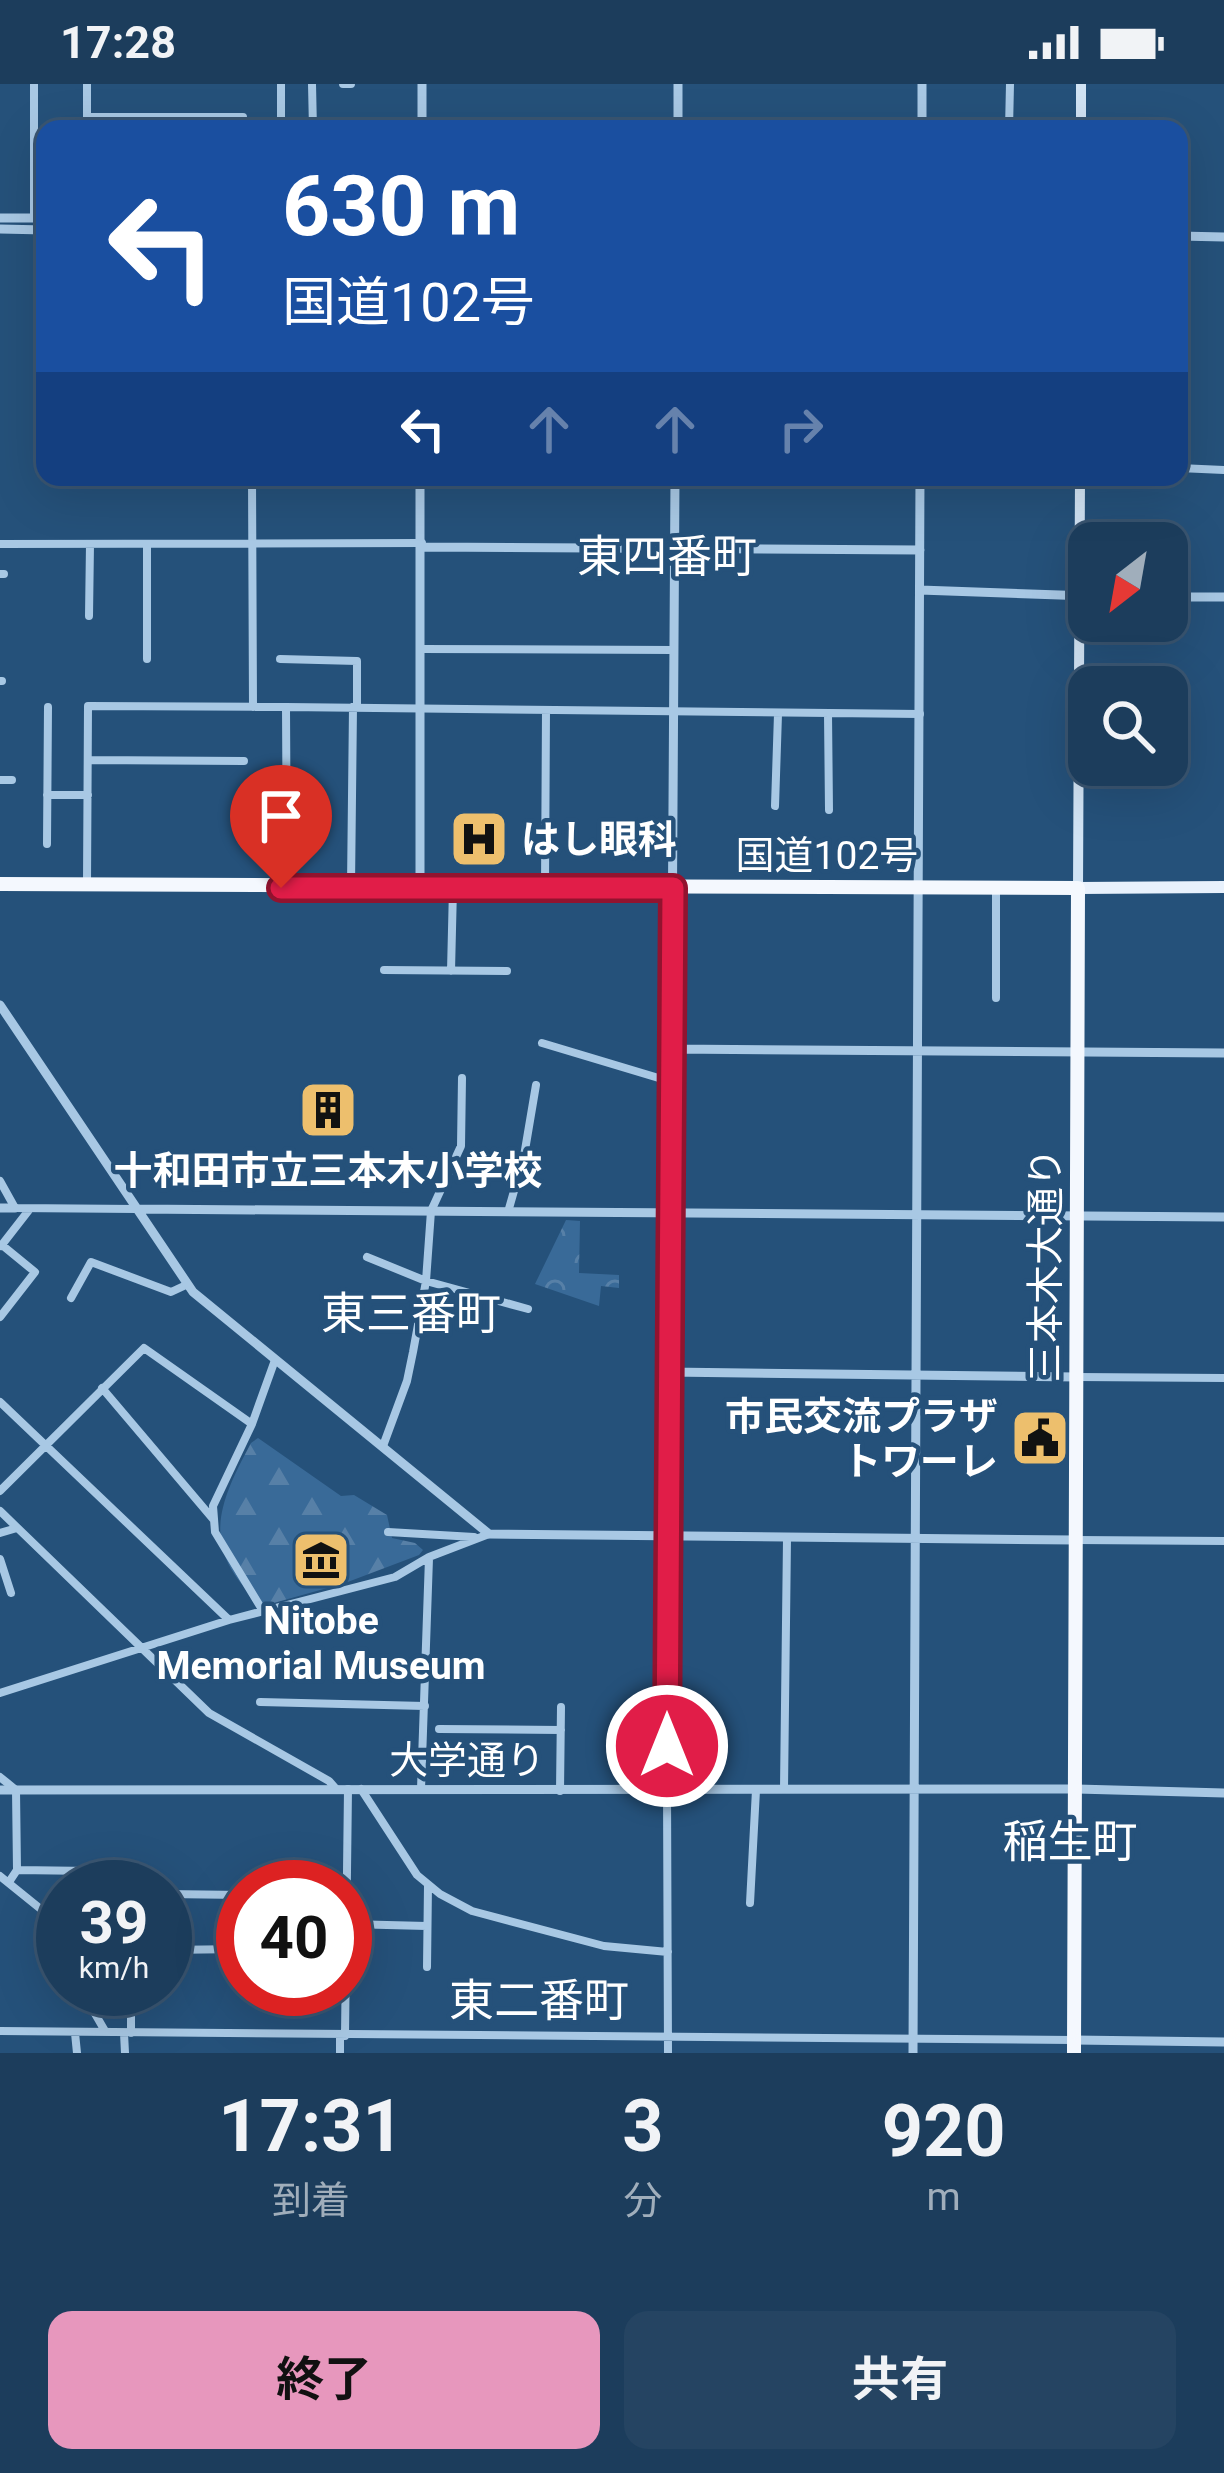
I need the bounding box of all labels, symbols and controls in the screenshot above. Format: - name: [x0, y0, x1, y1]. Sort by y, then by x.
- text: 17:28: [60, 16, 176, 69]
- text: 630 m: [282, 157, 520, 256]
- icon: left: [84, 168, 240, 324]
- text: 国道102号: [282, 271, 535, 334]
- icon: left: [390, 396, 456, 462]
- icon: ahead: [516, 396, 582, 462]
- icon: ahead: [642, 396, 708, 462]
- icon: right: [768, 396, 834, 462]
- north arrow: [1068, 522, 1188, 642]
- map controls: [1068, 522, 1188, 786]
- district label: 東四番町: [577, 530, 757, 583]
- button: search: [1068, 666, 1188, 786]
- pin: [230, 765, 332, 888]
- icon: arrive: [248, 783, 314, 849]
- hospital icon: はし眼科: [448, 808, 510, 870]
- place label: はし眼科: [521, 817, 677, 863]
- street label: 国道102号: [736, 833, 918, 879]
- building icon: 十和田市立三本木小学校: [297, 1079, 359, 1141]
- place label: 十和田市立三本木小学校: [113, 1148, 543, 1194]
- street label: 三本木大通り: [1023, 1148, 1069, 1382]
- district label: 東三番町: [321, 1287, 501, 1340]
- place label: 市民交流プラザ トワーレ: [725, 1394, 998, 1485]
- public building icon: 市民交流プラザ トワーレ: [1009, 1407, 1071, 1469]
- museum icon: Nitobe Memorial Museum: [290, 1529, 352, 1591]
- place label: Nitobe Memorial Museum: [156, 1598, 486, 1689]
- position arrow: [604, 1683, 730, 1809]
- street label: 大学通り: [389, 1738, 545, 1784]
- district label: 稲生町: [1002, 1815, 1138, 1868]
- speed limit sign: 40: [216, 1860, 372, 2016]
- text: 39: [80, 1887, 148, 1958]
- text: km/h: [79, 1950, 149, 1985]
- district label: 東二番町: [449, 1974, 629, 2027]
- text: 17:31: [218, 2084, 404, 2169]
- text: 3: [622, 2084, 663, 2169]
- text: 920: [882, 2089, 1006, 2174]
- text: m: [927, 2174, 961, 2220]
- text: 到着: [272, 2178, 350, 2224]
- text: 分: [623, 2178, 662, 2224]
- button: 終了: [48, 2311, 600, 2449]
- button: 共有: [624, 2311, 1176, 2449]

